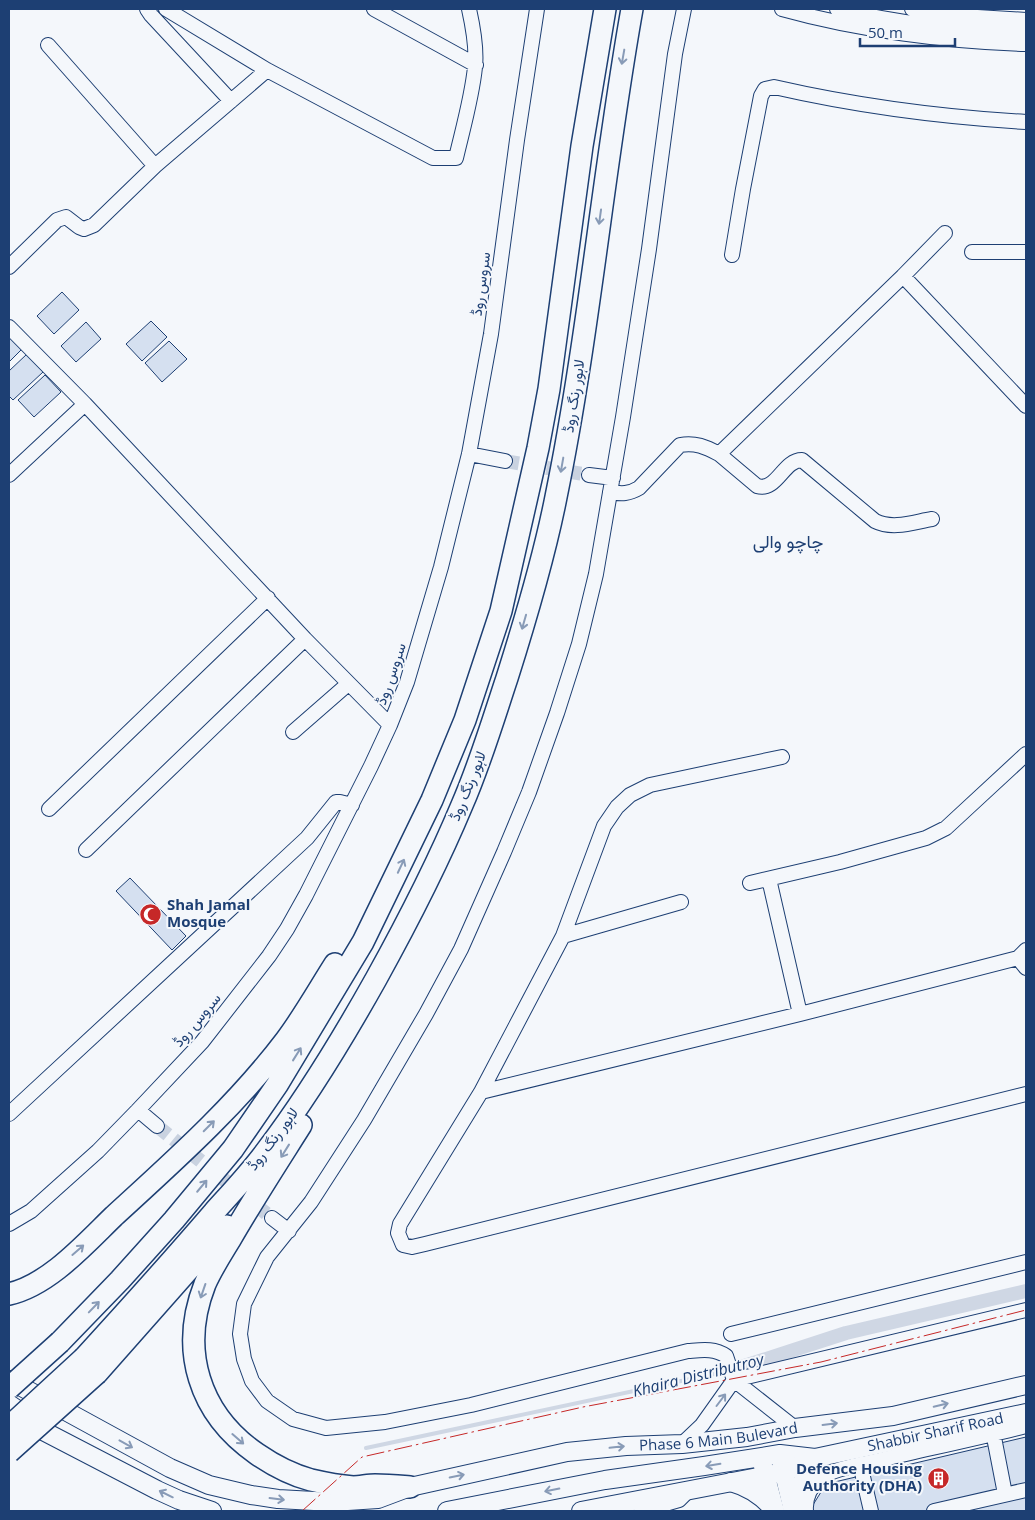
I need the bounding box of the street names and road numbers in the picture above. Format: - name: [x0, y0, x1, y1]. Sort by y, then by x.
- street label: سروس روڈ: [466, 250, 495, 317]
- street label: لاہور رنگ روڈ: [557, 358, 590, 434]
- street label: سروس روڈ: [370, 640, 411, 708]
- street label: لاہور رنگ روڈ: [444, 748, 491, 824]
- street label: سروس روڈ: [168, 988, 225, 1051]
- street label: لاہور رنگ روڈ: [242, 1103, 303, 1174]
- street label: Shabbir Sharif Road: [866, 1407, 1005, 1456]
- street label: Phase 6 Main Bulevard: [639, 1417, 799, 1455]

